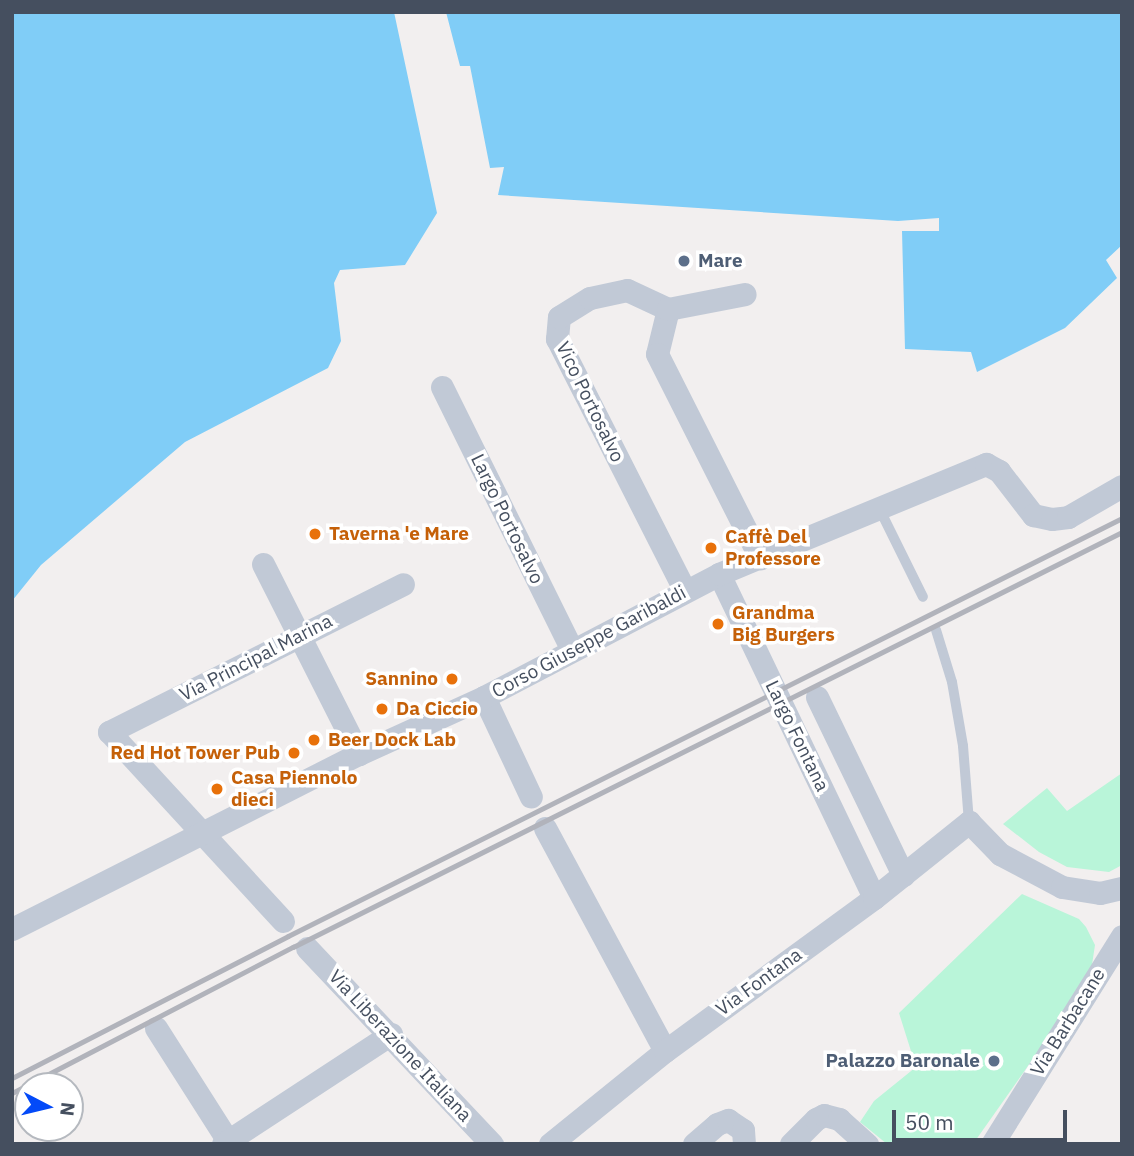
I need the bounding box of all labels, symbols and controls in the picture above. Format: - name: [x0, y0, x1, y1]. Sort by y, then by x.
- place label: Mare: [698, 250, 743, 272]
- marker: Mare: [676, 253, 692, 269]
- street label: Vico Portosalvo: [551, 338, 629, 466]
- street label: Largo Portosalvo: [466, 450, 548, 588]
- place label: Taverna 'e Mare: [329, 523, 469, 545]
- marker: Taverna 'e Mare: [307, 526, 323, 542]
- place label: Caffè Del Professore: [725, 526, 821, 570]
- marker: Caffè Del Professore: [703, 540, 719, 556]
- street label: Corso Giuseppe Garibaldi: [488, 581, 690, 703]
- place label: Grandma Big Burgers: [732, 602, 835, 646]
- street label: Via Principal Marina: [176, 610, 336, 706]
- marker: Grandma Big Burgers: [710, 616, 726, 632]
- place label: Sannino: [365, 668, 438, 690]
- marker: Sannino: [444, 671, 460, 687]
- street label: Largo Fontana: [760, 677, 834, 795]
- place label: Da Ciccio: [396, 698, 478, 720]
- marker: Da Ciccio: [374, 701, 390, 717]
- place label: Beer Dock Lab: [328, 729, 456, 751]
- marker: Beer Dock Lab: [306, 732, 322, 748]
- place label: Red Hot Tower Pub: [110, 742, 280, 764]
- marker: Red Hot Tower Pub: [286, 745, 302, 761]
- place label: Casa Piennolo dieci: [231, 767, 357, 811]
- marker: Casa Piennolo dieci: [209, 781, 225, 797]
- street label: Via Fontana: [712, 943, 806, 1021]
- street label: Via Barbacane: [1026, 964, 1110, 1080]
- street label: Via Liberazione Italiana: [324, 965, 476, 1127]
- place label: Palazzo Baronale: [825, 1050, 980, 1072]
- marker: Palazzo Baronale: [986, 1053, 1002, 1069]
- north arrow: [14, 1072, 84, 1142]
- scale bar: [896, 1096, 1071, 1140]
- text: N: [55, 1101, 81, 1118]
- text: 50 m: [905, 1108, 954, 1136]

